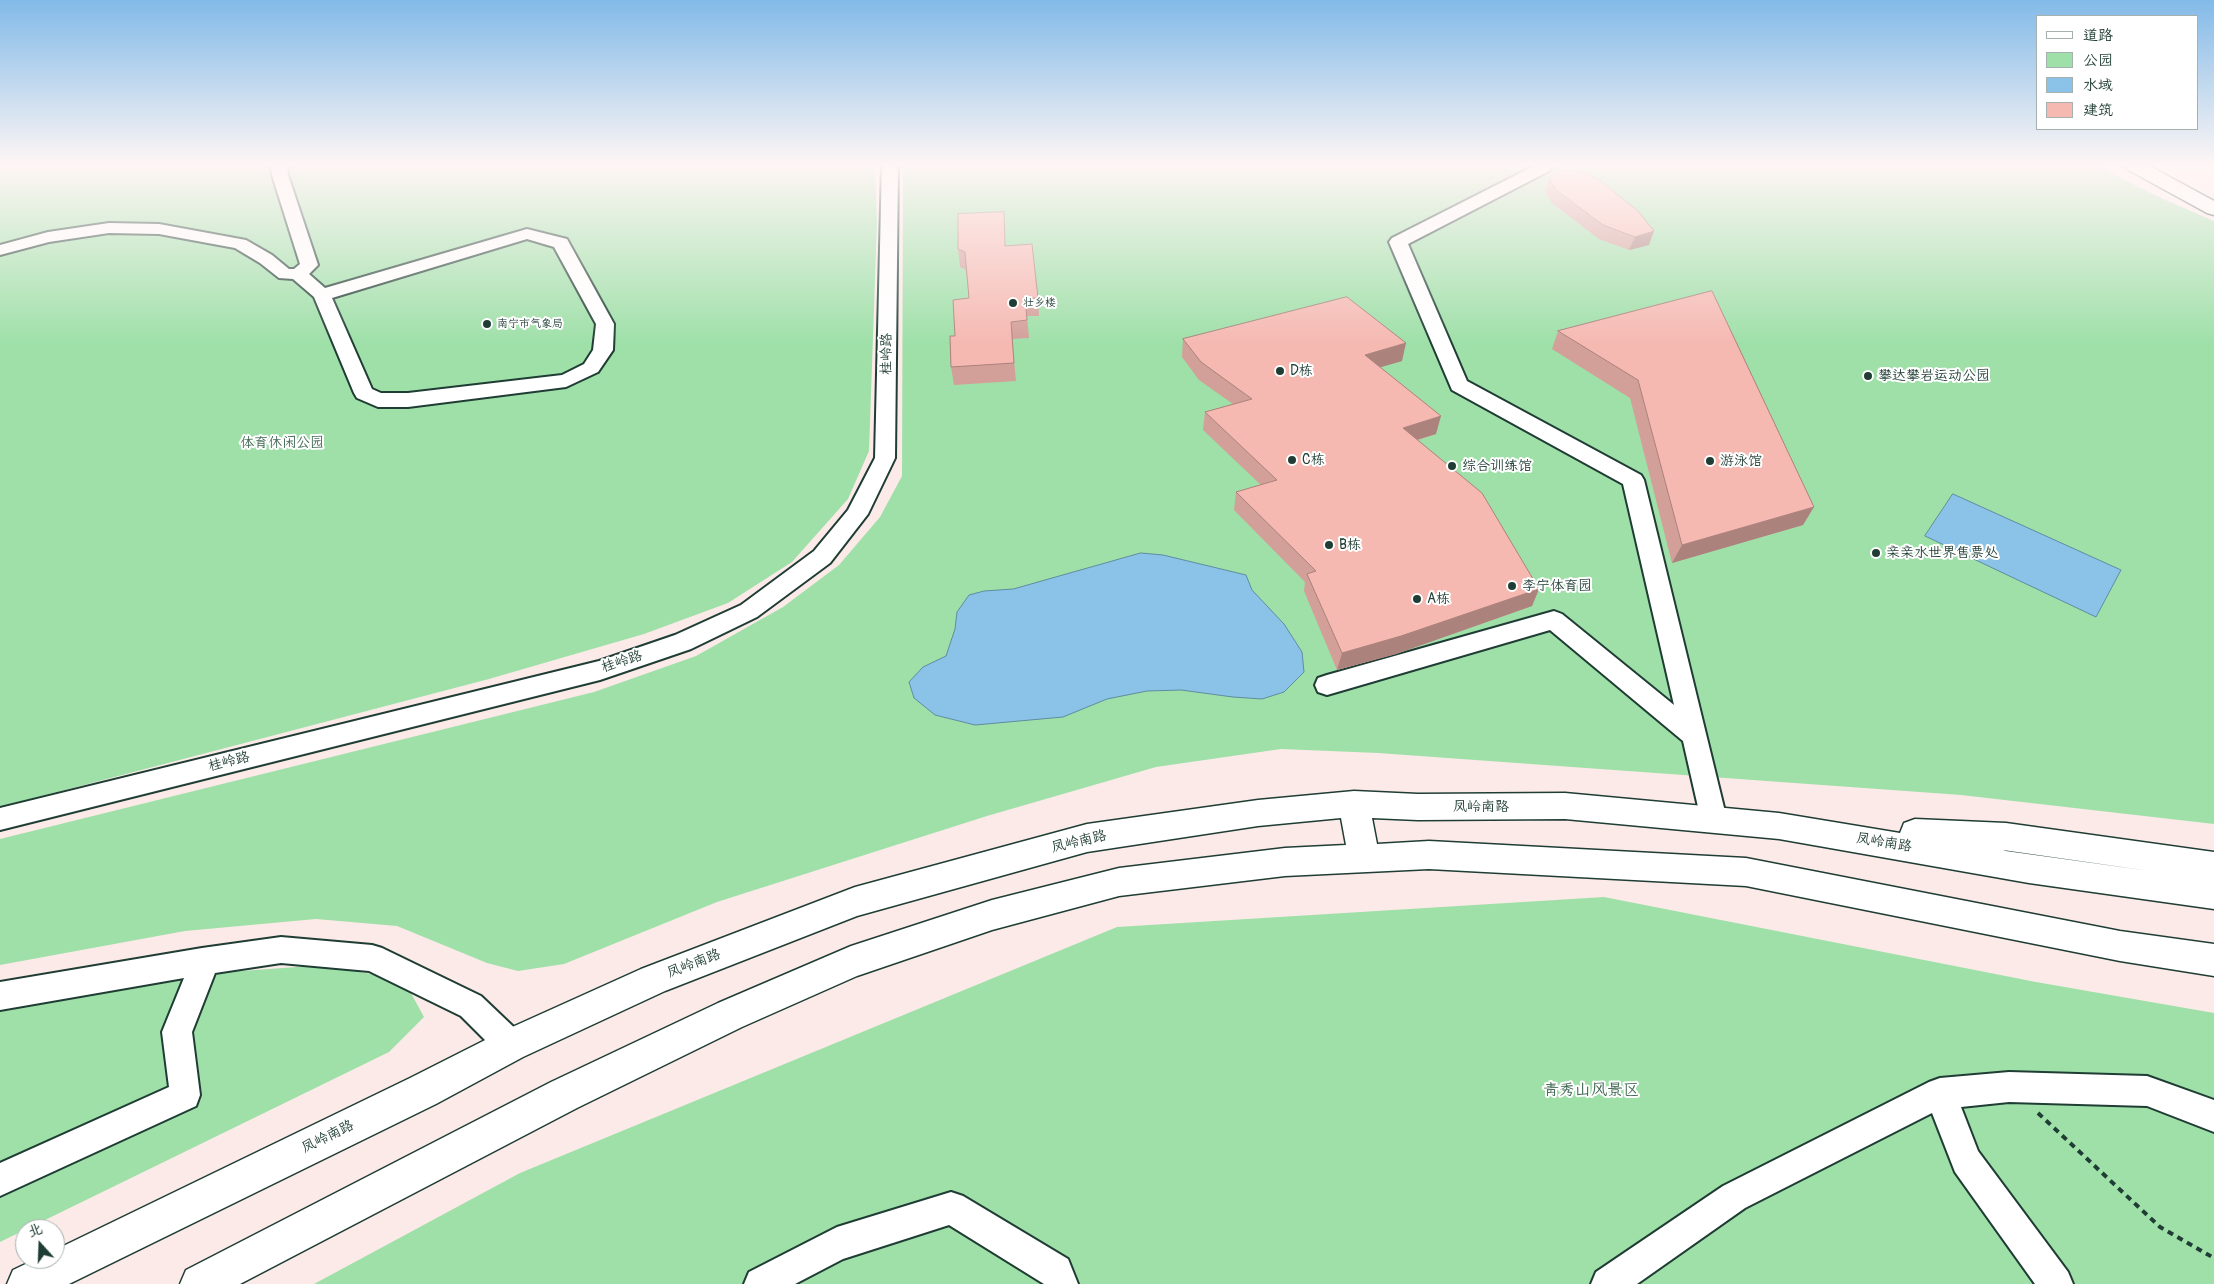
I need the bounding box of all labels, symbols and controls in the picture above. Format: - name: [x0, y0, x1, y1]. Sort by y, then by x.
- legend: [2036, 15, 2199, 130]
- text: 道路: [2083, 26, 2113, 45]
- text: 公园: [2083, 51, 2113, 70]
- text: 水域: [2083, 76, 2113, 95]
- text: 建筑: [2083, 101, 2113, 120]
- place label: 壮乡楼: [1023, 296, 1056, 310]
- marker: 壮乡楼: [1007, 297, 1019, 309]
- place label: 南宁市气象局: [497, 317, 563, 331]
- marker: 南宁市气象局: [481, 318, 493, 330]
- street label: 桂岭路: [878, 333, 896, 375]
- place label: D栋: [1290, 363, 1313, 379]
- marker: D栋: [1274, 365, 1286, 377]
- place label: 攀达攀岩运动公园: [1878, 368, 1990, 384]
- marker: 攀达攀岩运动公园: [1862, 370, 1874, 382]
- park label: 体育休闲公园: [240, 435, 324, 451]
- place label: C栋: [1302, 452, 1325, 468]
- place label: 游泳馆: [1720, 453, 1762, 469]
- marker: C栋: [1286, 454, 1298, 466]
- marker: 游泳馆: [1704, 455, 1716, 467]
- place label: 综合训练馆: [1462, 458, 1532, 474]
- marker: 综合训练馆: [1446, 460, 1458, 472]
- place label: B栋: [1339, 537, 1361, 553]
- marker: B栋: [1323, 539, 1335, 551]
- place label: 亲亲水世界售票处: [1886, 545, 1998, 561]
- marker: 亲亲水世界售票处: [1870, 547, 1882, 559]
- place label: 李宁体育园: [1522, 578, 1592, 594]
- marker: 李宁体育园: [1506, 580, 1518, 592]
- place label: A栋: [1427, 591, 1450, 607]
- marker: A栋: [1411, 593, 1423, 605]
- street label: 桂岭路: [599, 648, 645, 676]
- street label: 桂岭路: [207, 749, 251, 775]
- street label: 凤岭南路: [1453, 799, 1509, 815]
- street label: 凤岭南路: [1050, 828, 1108, 856]
- street label: 凤岭南路: [1855, 830, 1913, 856]
- street label: 凤岭南路: [665, 946, 723, 982]
- park label: 青秀山风景区: [1543, 1081, 1639, 1101]
- street label: 凤岭南路: [299, 1117, 357, 1157]
- north arrow: [15, 1219, 65, 1269]
- text: 北: [26, 1220, 45, 1241]

